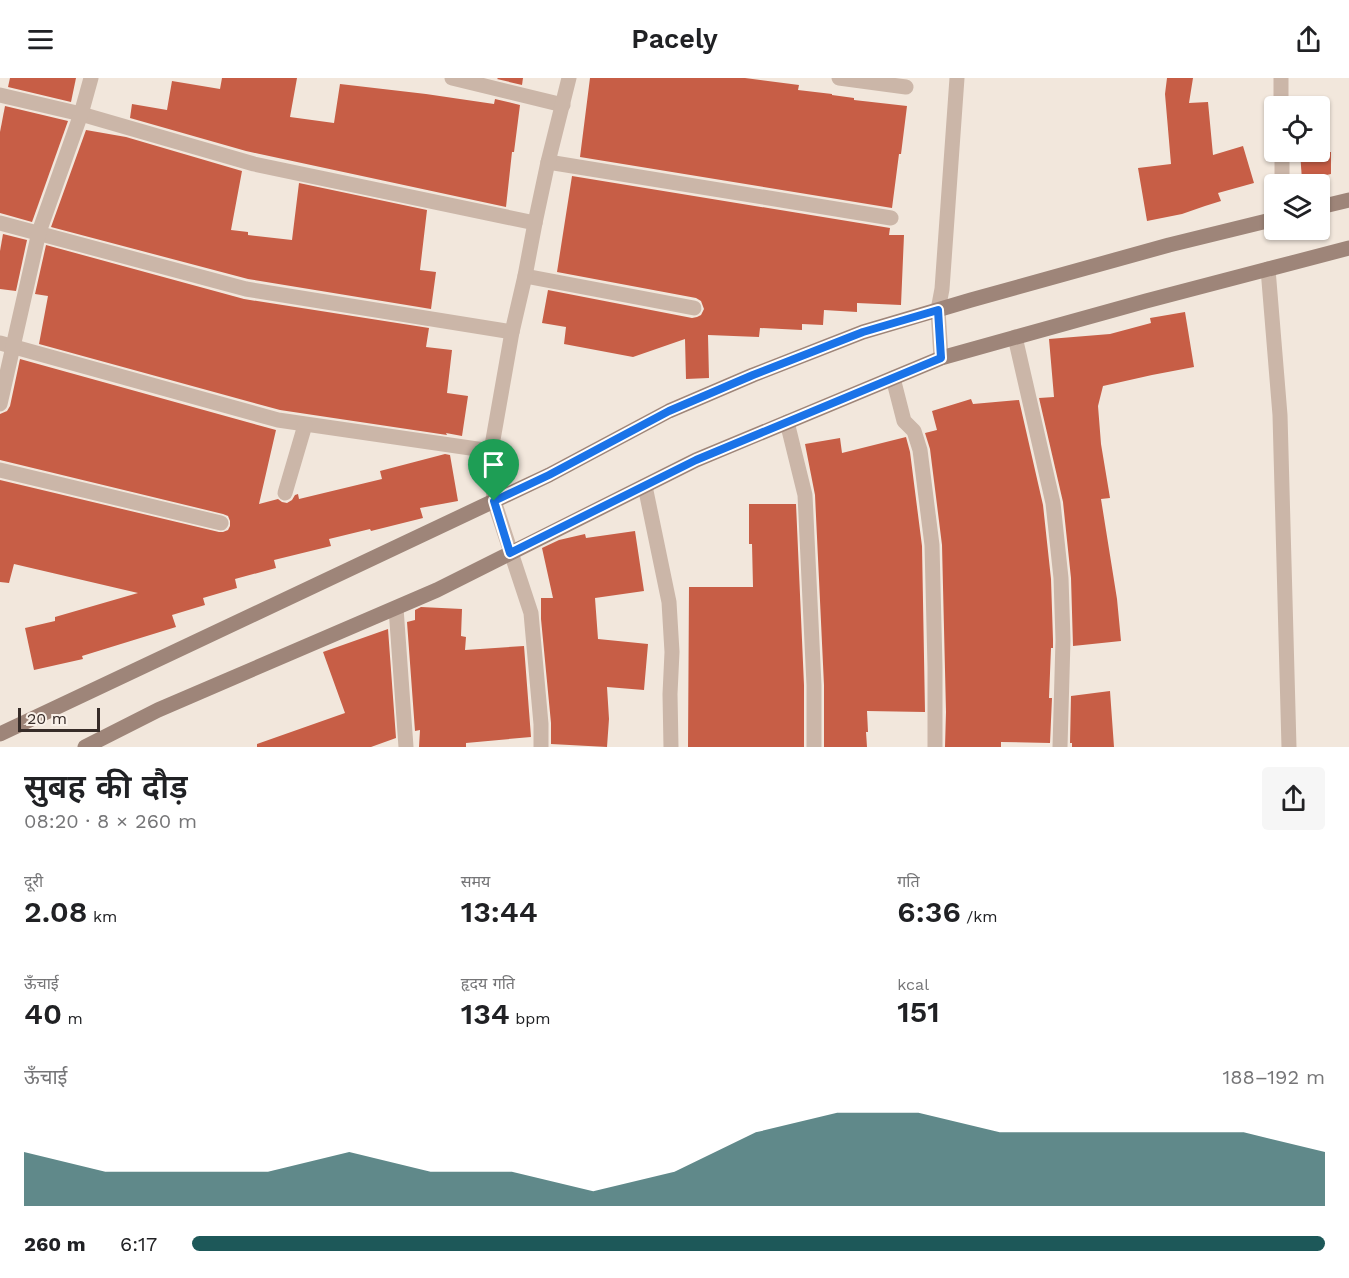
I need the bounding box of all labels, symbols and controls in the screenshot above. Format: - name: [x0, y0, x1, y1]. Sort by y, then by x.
- icon: menu: [24, 23, 57, 56]
- text: Pacely: [631, 23, 718, 55]
- icon: share: [1292, 23, 1325, 56]
- map controls: [1264, 96, 1330, 240]
- button: locate: [1264, 96, 1330, 162]
- button: layers: [1264, 174, 1330, 240]
- pin: [468, 439, 519, 501]
- icon: arrive: [477, 448, 510, 481]
- scale bar: [18, 705, 100, 732]
- text: 20 m: [27, 709, 67, 728]
- text: सुबह की दौड़: [24, 767, 188, 806]
- button: share: [1262, 767, 1325, 830]
- text: 08:20 · 8 × 260 m: [24, 809, 197, 833]
- text: दूरी: [24, 872, 43, 891]
- text: समय: [461, 872, 490, 891]
- text: गति: [897, 872, 920, 891]
- text: 2.08: [24, 894, 87, 929]
- text: 13:44: [461, 894, 538, 929]
- text: 6:36: [897, 894, 961, 929]
- text: km: [87, 907, 117, 926]
- text: /km: [961, 907, 998, 926]
- text: ऊँचाई: [24, 974, 59, 993]
- text: हृदय गति: [461, 974, 515, 993]
- text: kcal: [897, 975, 929, 994]
- text: 151: [897, 994, 940, 1029]
- text: 40: [24, 996, 62, 1031]
- text: 134: [461, 996, 510, 1031]
- text: m: [62, 1009, 83, 1028]
- text: bpm: [510, 1009, 551, 1028]
- text: ऊँचाई: [24, 1065, 67, 1089]
- text: 188–192 m: [1222, 1065, 1325, 1089]
- text: 260 m: [24, 1232, 86, 1256]
- text: 6:17: [120, 1232, 157, 1256]

